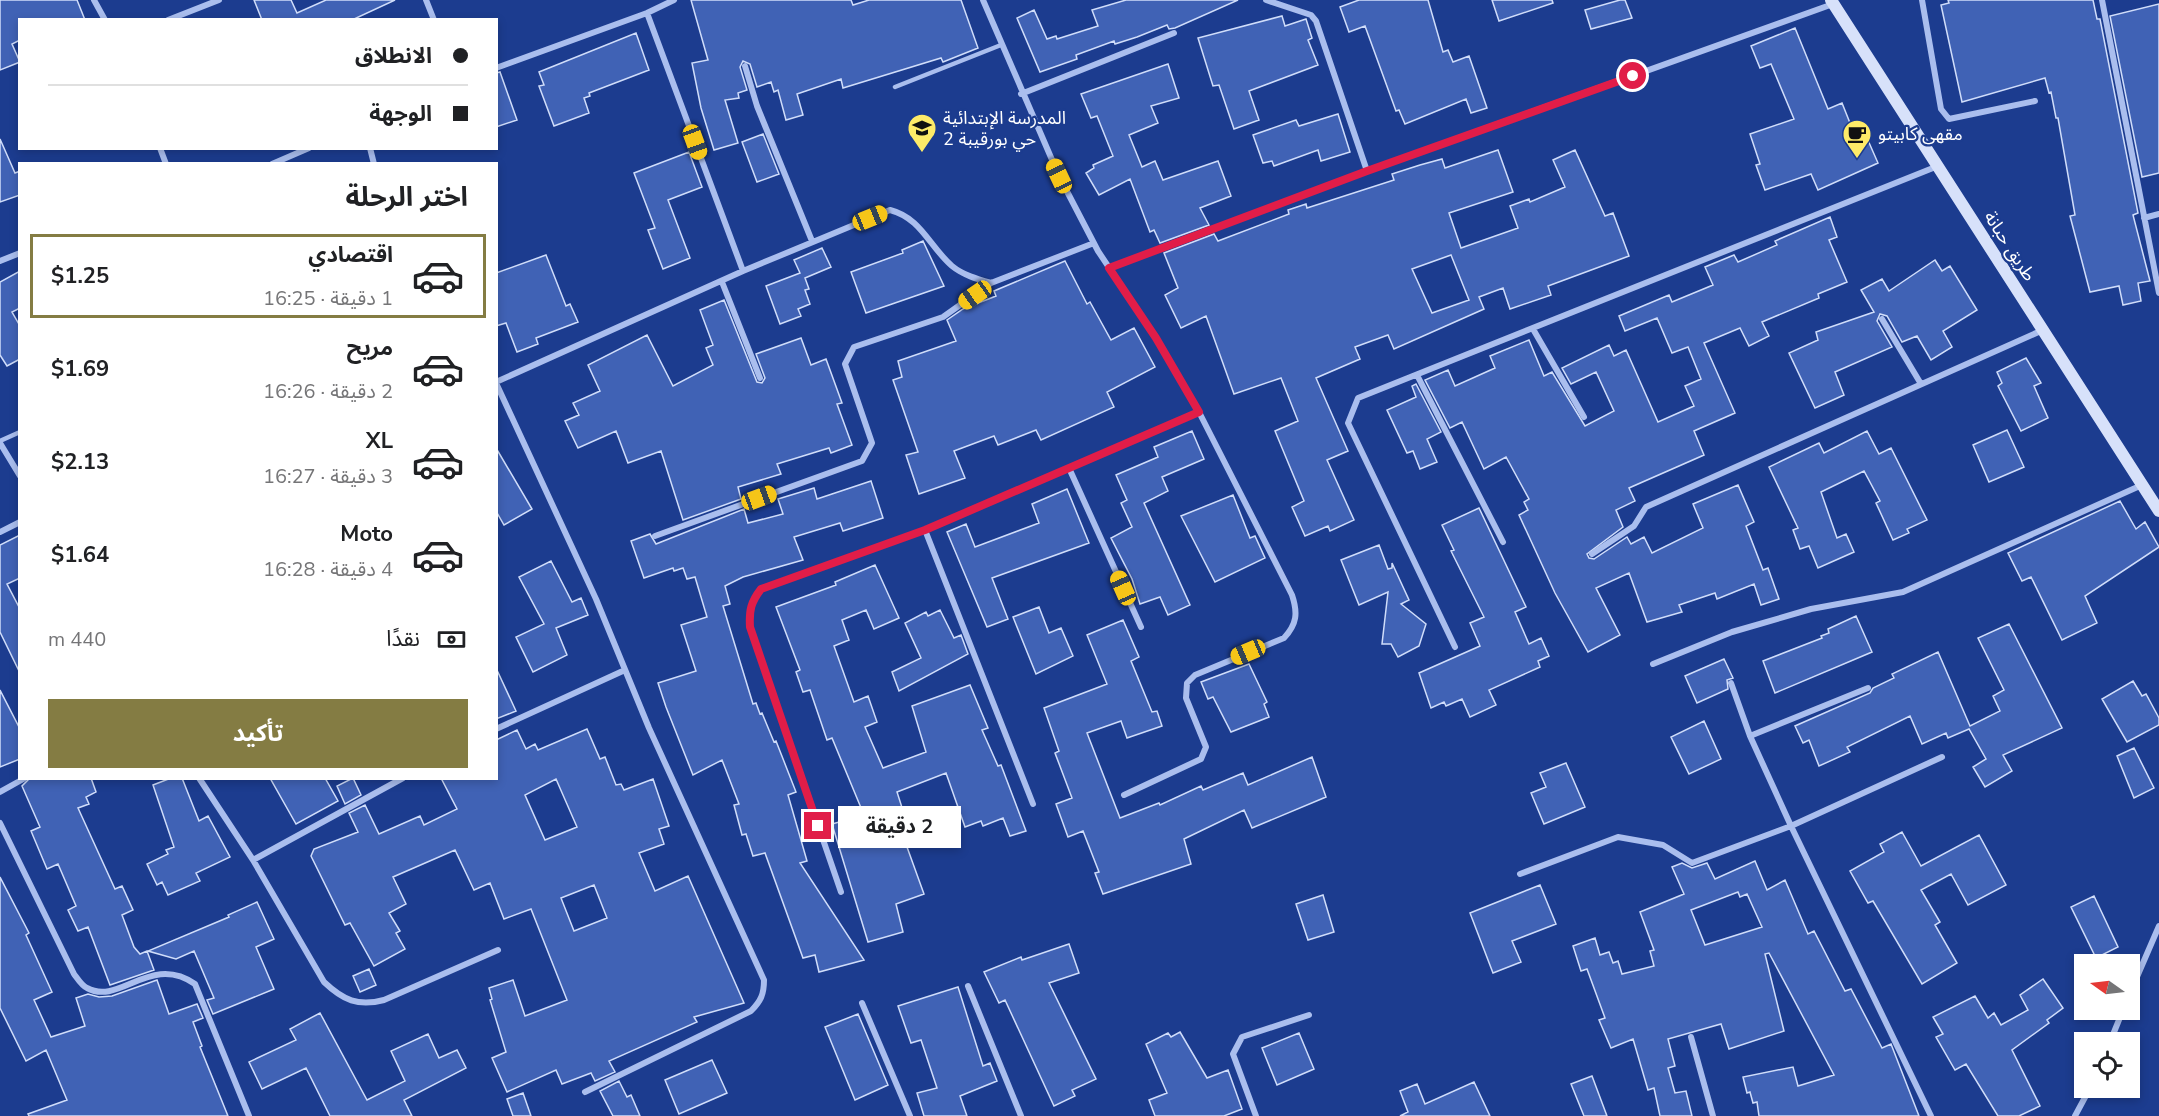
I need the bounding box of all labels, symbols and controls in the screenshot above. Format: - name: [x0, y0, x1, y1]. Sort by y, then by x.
- text: الانطلاق: [355, 41, 432, 71]
- route start: [1619, 62, 1646, 89]
- text: الوجهة: [369, 99, 432, 129]
- place label: المدرسة الإبتدائية حي بورقيبة 2: [943, 106, 1066, 152]
- school or university icon: المدرسة الإبتدائية حي بورقيبة 2: [906, 112, 938, 154]
- cafe icon: مقهى كابيتو: [1841, 118, 1873, 160]
- car: [680, 122, 710, 162]
- place label: مقهى كابيتو: [1878, 122, 1963, 146]
- car: [1043, 156, 1075, 196]
- text: اختر الرحلة: [345, 179, 468, 216]
- car: [850, 203, 890, 233]
- street label: طريق حبانة: [1978, 206, 2042, 286]
- text: اقتصادي: [308, 240, 393, 270]
- icon: car: [411, 249, 465, 303]
- text: $1.25: [51, 261, 109, 291]
- car: [955, 277, 995, 313]
- text: 1 دقيقة · 16:25: [263, 285, 393, 312]
- text: مريح: [347, 333, 393, 363]
- icon: car: [411, 342, 465, 396]
- text: $1.69: [51, 354, 109, 384]
- text: 2 دقيقة · 16:26: [263, 378, 393, 405]
- text: XL: [366, 426, 393, 456]
- icon: car: [411, 435, 465, 489]
- text: $2.13: [51, 447, 109, 477]
- text: 3 دقيقة · 16:27: [263, 463, 393, 490]
- car: [739, 483, 779, 513]
- text: Moto: [340, 519, 393, 549]
- icon: car: [411, 528, 465, 582]
- text: $1.64: [51, 540, 109, 570]
- text: 4 دقيقة · 16:28: [263, 556, 393, 583]
- car: [1107, 568, 1139, 608]
- icon: cash: [435, 623, 468, 656]
- text: نقدًا: [386, 624, 420, 654]
- text: 440 m: [48, 626, 106, 653]
- car: [1228, 637, 1268, 667]
- button: تأكيد: [48, 699, 468, 768]
- callout: 2 دقيقة: [839, 805, 962, 847]
- route end: [804, 812, 831, 839]
- text: 2 دقيقة: [866, 813, 933, 840]
- north arrow: [2074, 954, 2140, 1020]
- map controls: [2074, 954, 2140, 1098]
- button: locate: [2074, 1032, 2140, 1098]

